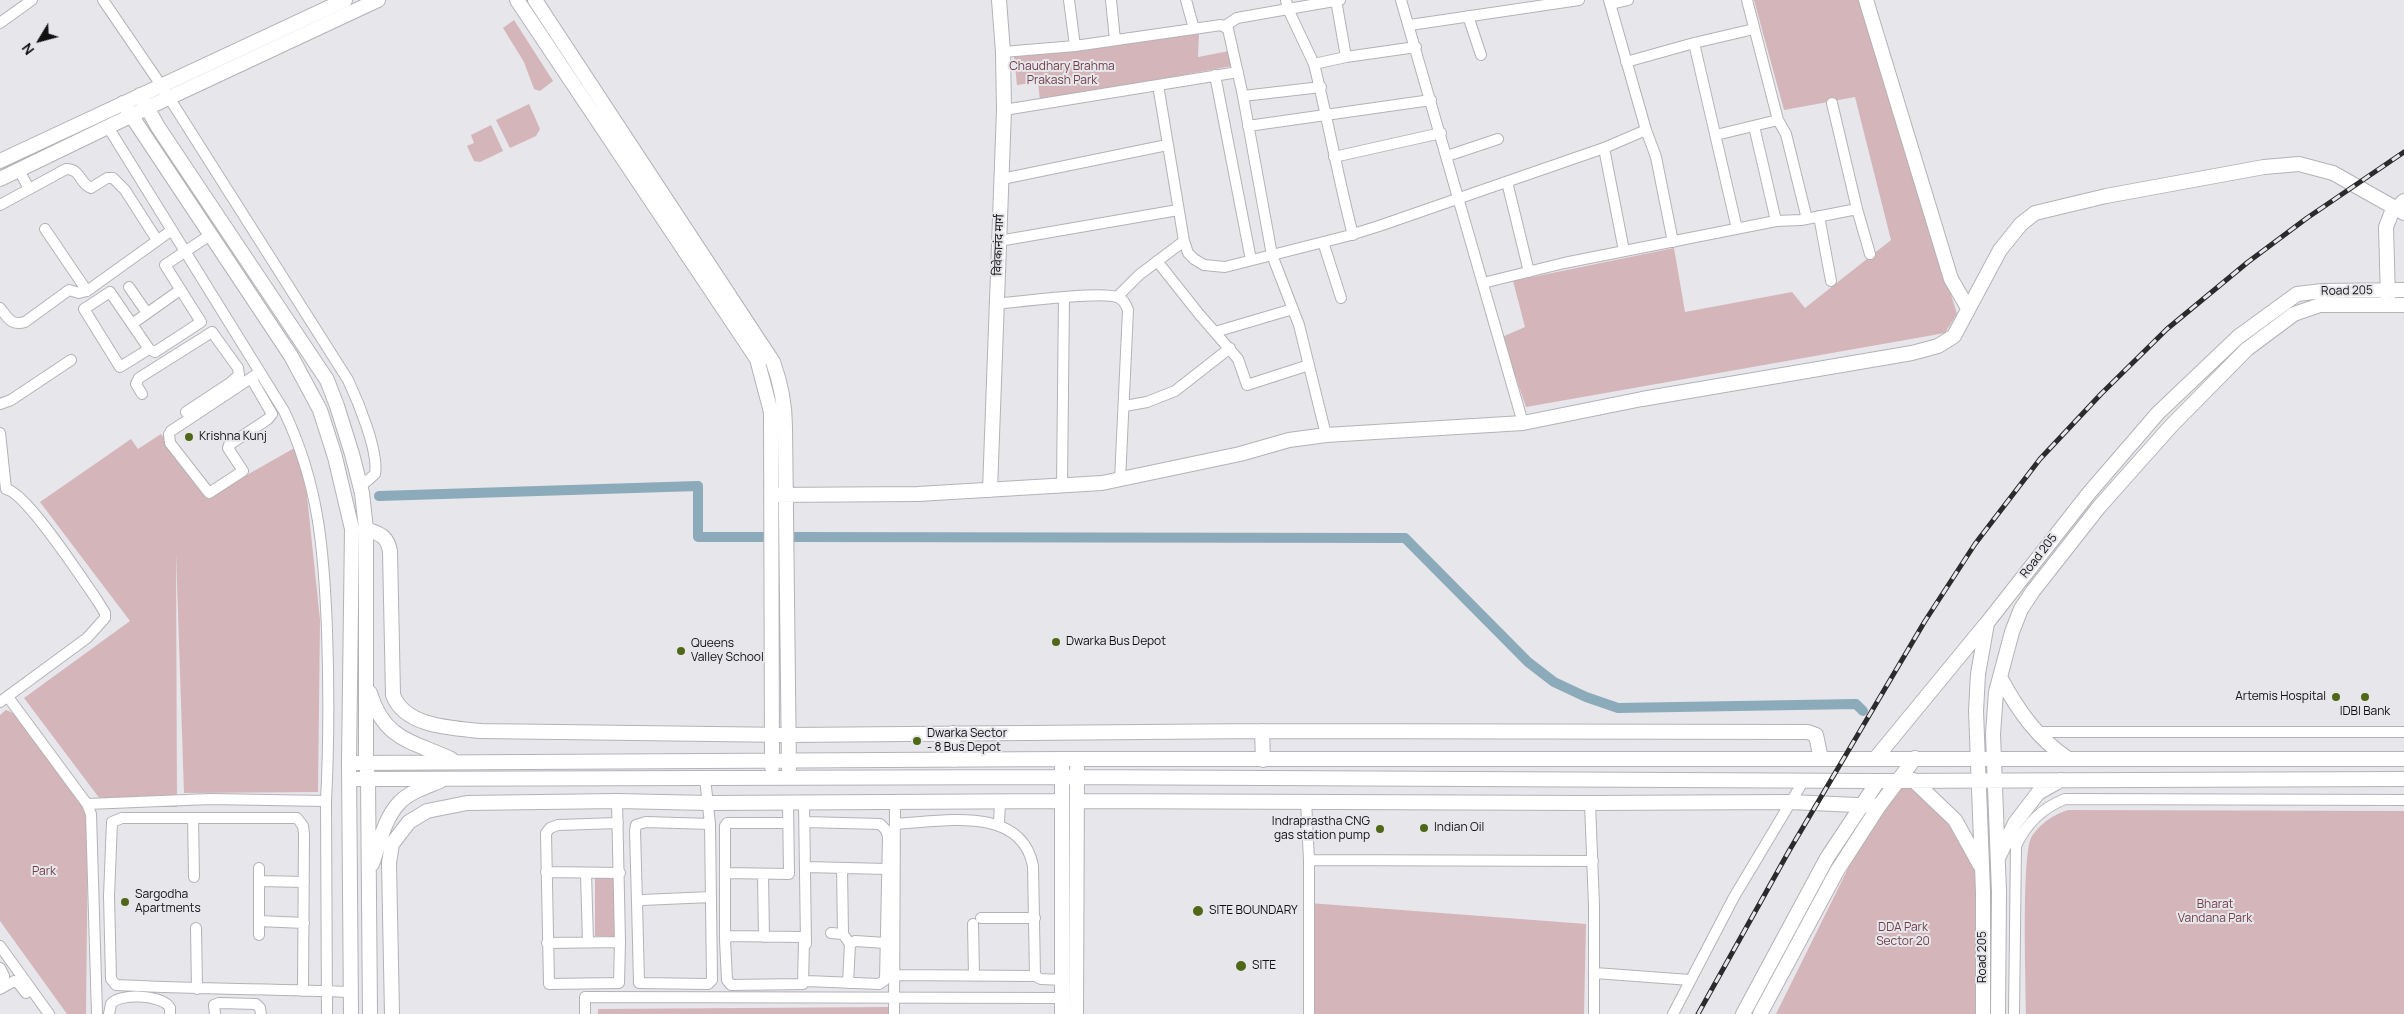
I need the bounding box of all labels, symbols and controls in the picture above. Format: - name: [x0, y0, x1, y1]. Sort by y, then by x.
- north arrow: [15, 15, 65, 65]
- text: N: [17, 40, 38, 59]
- park label: Chaudhary Brahma Prakash Park: [1009, 60, 1115, 88]
- street label: विवेकानंद मार्ग: [991, 214, 1007, 276]
- street label: Road 205: [2321, 283, 2373, 299]
- place label: Krishna Kunj: [199, 430, 267, 444]
- marker: Krishna Kunj: [183, 431, 195, 443]
- street label: Road 205: [2017, 531, 2061, 581]
- place label: Dwarka Bus Depot: [1066, 635, 1166, 649]
- marker: Dwarka Bus Depot: [1050, 636, 1062, 648]
- place label: Queens Valley School: [691, 637, 764, 665]
- marker: Queens Valley School: [675, 645, 687, 657]
- place label: Artemis Hospital: [2235, 690, 2326, 704]
- marker: Artemis Hospital: [2330, 691, 2342, 703]
- marker: IDBI Bank: [2359, 691, 2371, 703]
- place label: IDBI Bank: [2340, 705, 2390, 719]
- place label: Dwarka Sector - 8 Bus Depot: [927, 727, 1007, 755]
- marker: Dwarka Sector - 8 Bus Depot: [911, 735, 923, 747]
- place label: Indraprastha CNG gas station pump: [1272, 815, 1370, 843]
- place label: Indian Oil: [1434, 821, 1484, 835]
- marker: Indian Oil: [1418, 822, 1430, 834]
- marker: Indraprastha CNG gas station pump: [1374, 823, 1386, 835]
- park label: Park: [32, 865, 56, 879]
- place label: Sargodha Apartments: [135, 888, 201, 916]
- marker: Sargodha Apartments: [119, 896, 131, 908]
- park label: Bharat Vandana Park: [2178, 898, 2252, 926]
- marker: SITE BOUNDARY: [1191, 904, 1205, 918]
- place label: SITE BOUNDARY: [1209, 904, 1298, 918]
- park label: DDA Park Sector 20: [1876, 921, 1930, 949]
- street label: Road 205: [1976, 931, 1990, 983]
- marker: SITE: [1234, 959, 1248, 973]
- place label: SITE: [1252, 959, 1276, 973]

